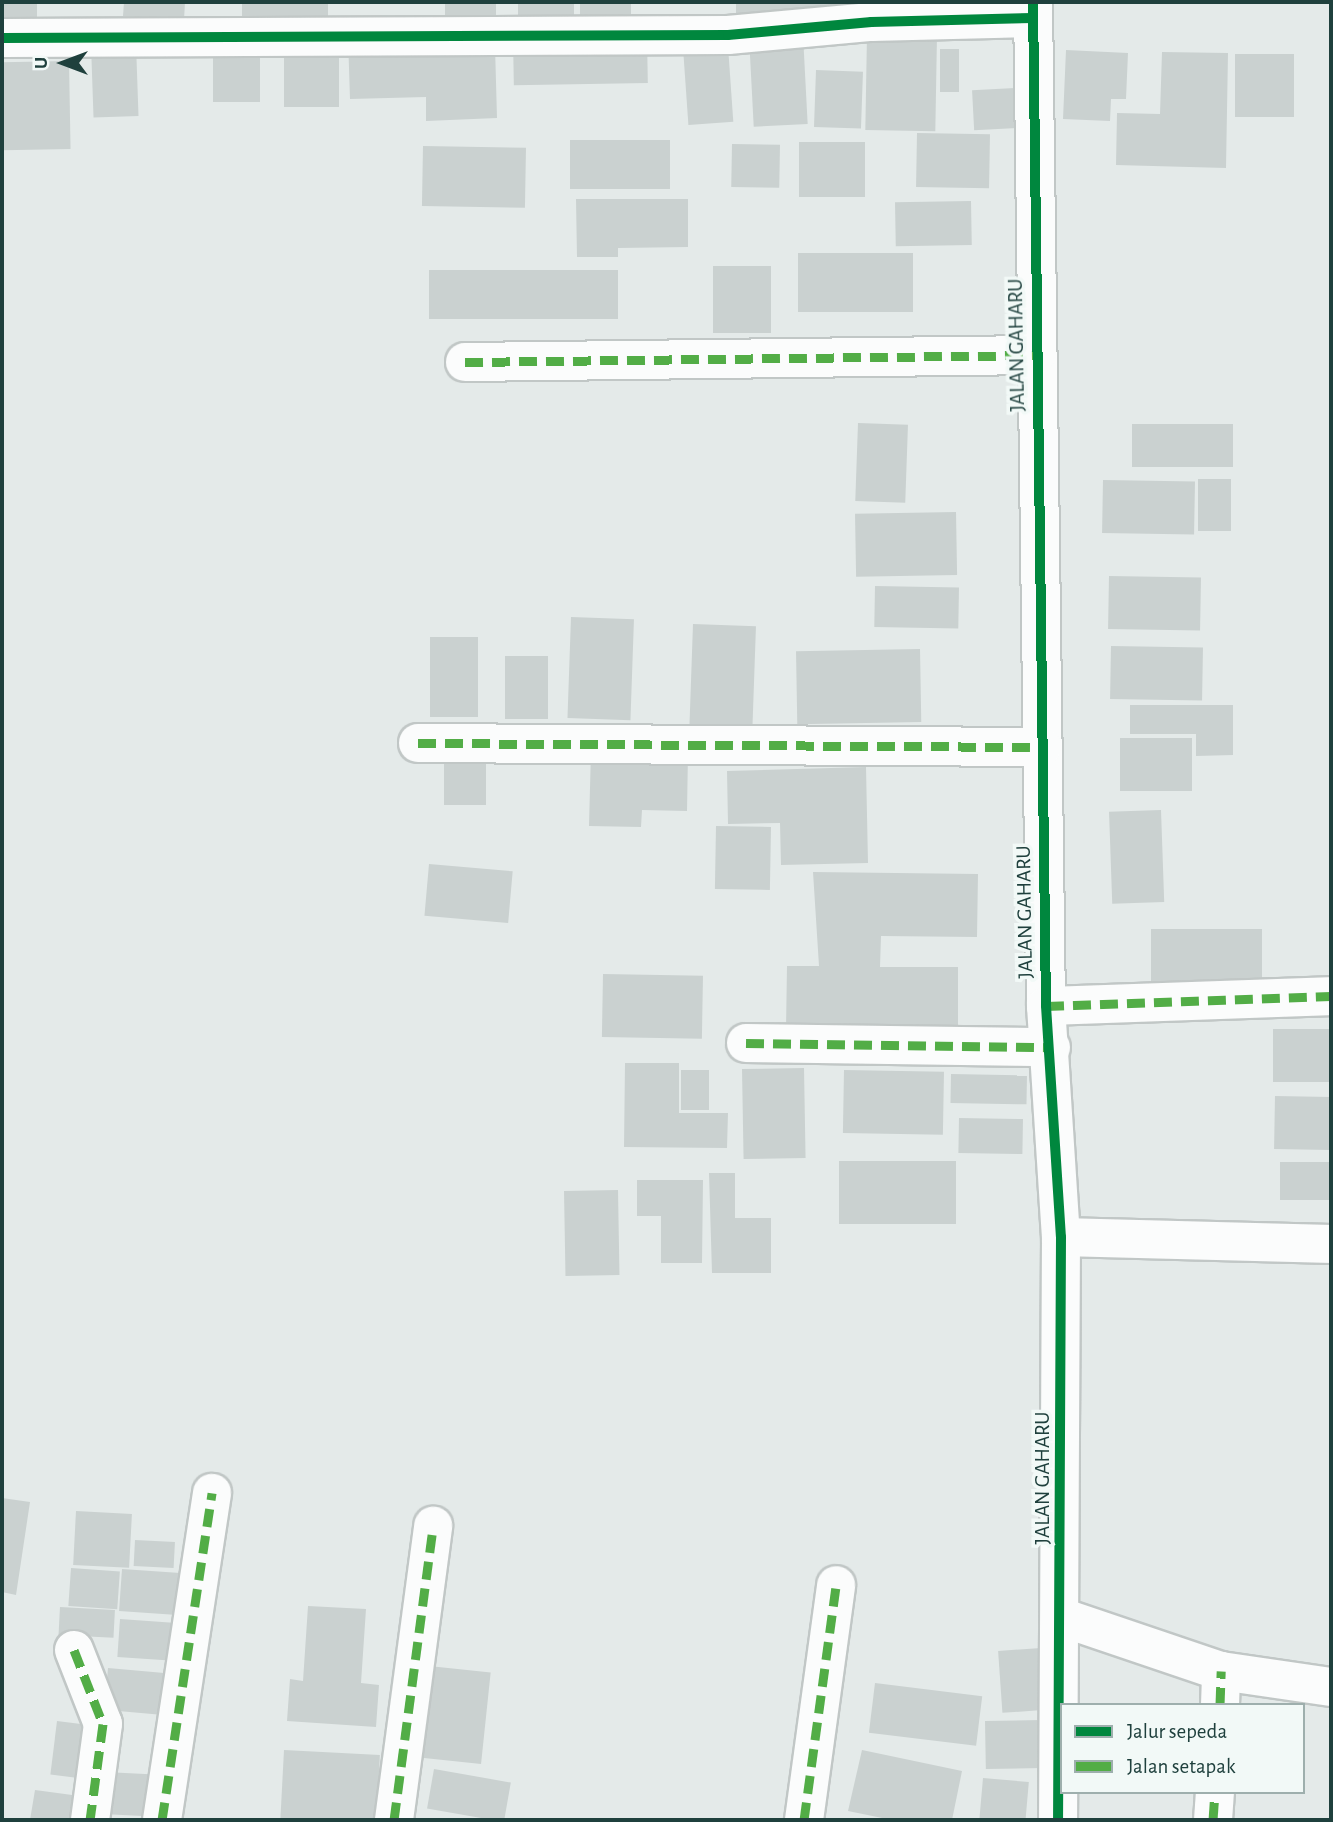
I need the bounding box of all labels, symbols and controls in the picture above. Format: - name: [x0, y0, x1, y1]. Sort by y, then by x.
- north arrow: [28, 28, 98, 98]
- text: U: [32, 57, 51, 69]
- street label: JALAN GAHARU: [1003, 278, 1031, 412]
- street label: JALAN GAHARU: [1011, 845, 1039, 979]
- street label: JALAN GAHARU: [1030, 1412, 1056, 1544]
- legend: [1060, 1703, 1305, 1794]
- text: Jalur sepeda: [1127, 1721, 1227, 1742]
- text: Jalan setapak: [1127, 1756, 1236, 1777]

